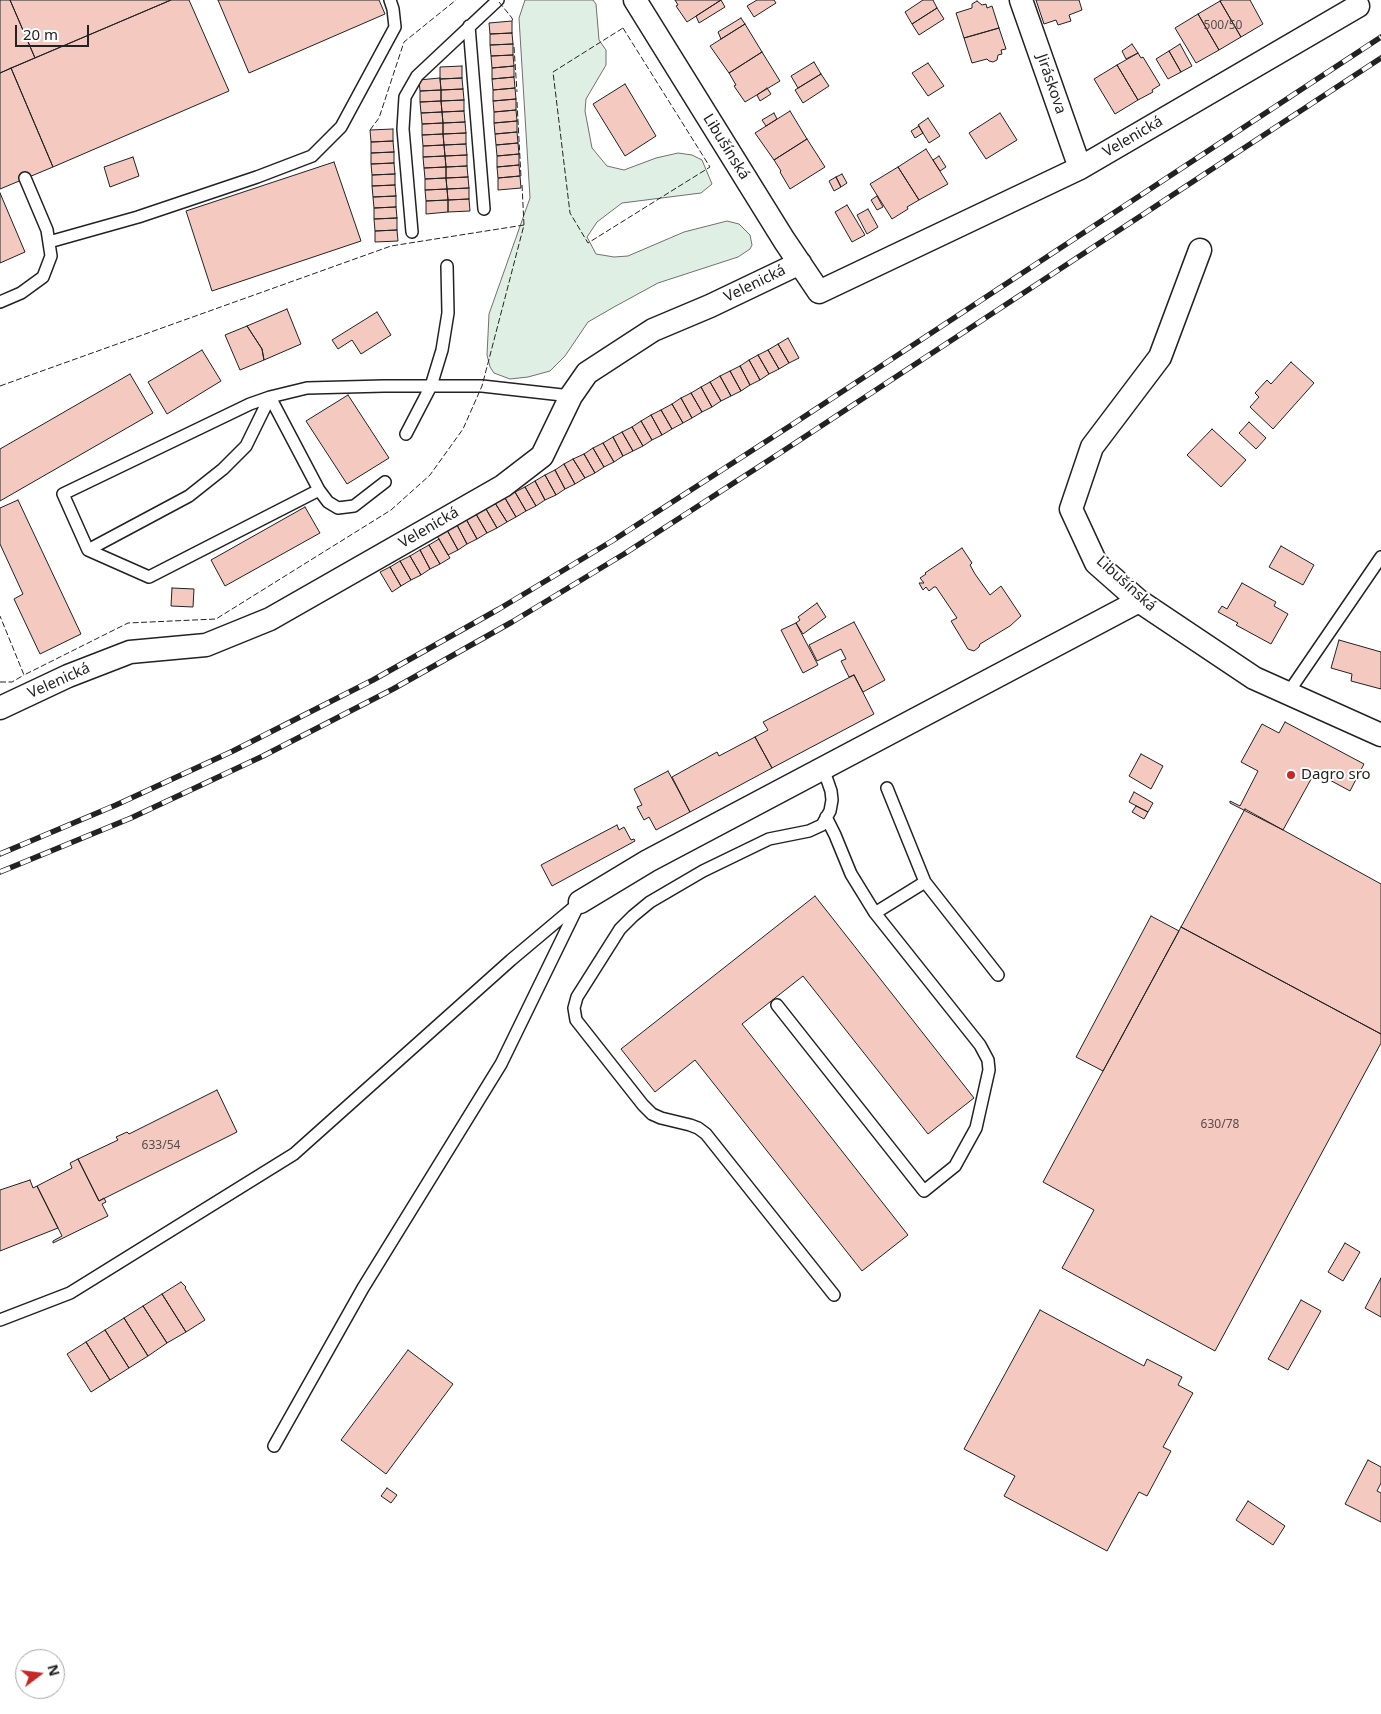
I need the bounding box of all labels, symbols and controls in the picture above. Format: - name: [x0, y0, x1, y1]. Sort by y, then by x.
- scale bar: [18, 15, 91, 47]
- house number: 500/50: [1204, 19, 1242, 33]
- text: 20 m: [23, 24, 58, 44]
- street label: Jiráskova: [1032, 52, 1070, 116]
- street label: Libušínská: [699, 111, 753, 183]
- street label: Velenická: [1100, 113, 1166, 161]
- street label: Velenická: [721, 261, 789, 307]
- street label: Velenická: [396, 504, 462, 552]
- street label: Libušínská: [1092, 553, 1160, 615]
- street label: Velenická: [25, 659, 93, 703]
- place label: Dagro sro: [1301, 766, 1371, 784]
- marker: Dagro sro: [1285, 769, 1297, 781]
- house number: 630/78: [1201, 1118, 1239, 1132]
- house number: 633/54: [142, 1139, 180, 1153]
- north arrow: [15, 1649, 65, 1699]
- text: N: [43, 1662, 65, 1678]

